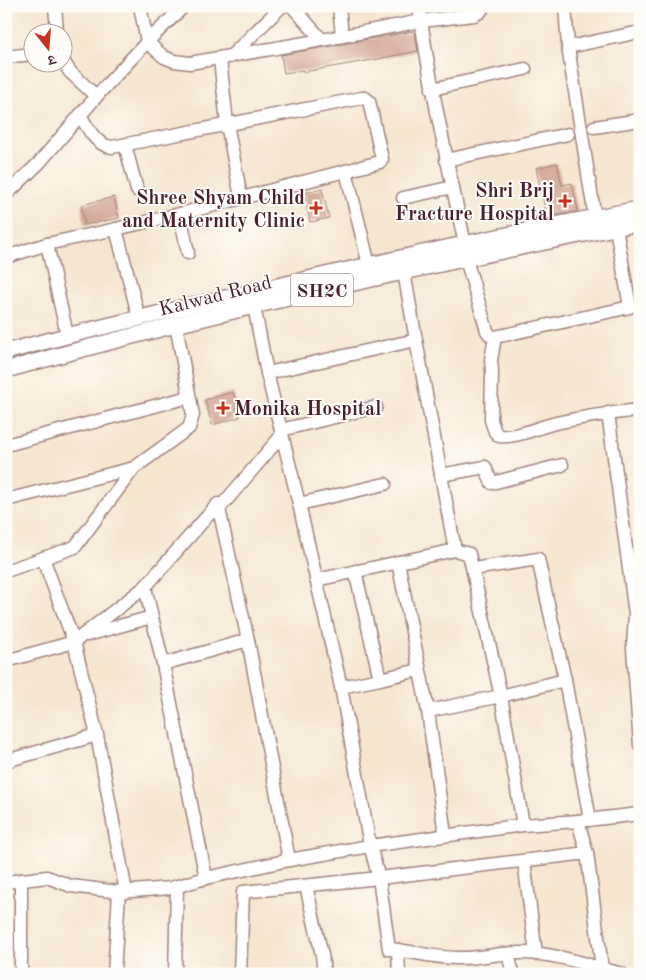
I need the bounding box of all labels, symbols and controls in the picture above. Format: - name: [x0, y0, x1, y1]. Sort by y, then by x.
- north arrow: [22, 22, 72, 72]
- text: उ: [45, 51, 58, 67]
- place label: Shri Brij Fracture Hospital: [395, 182, 554, 225]
- place label: Shree Shyam Child and Maternity Clinic: [122, 189, 305, 232]
- marker: Shri Brij Fracture Hospital: [558, 194, 572, 208]
- marker: Shree Shyam Child and Maternity Clinic: [309, 201, 323, 215]
- street label: Kalwad Road: [157, 273, 274, 321]
- road number: SH2C: [291, 274, 353, 306]
- place label: Monika Hospital: [234, 400, 381, 420]
- marker: Monika Hospital: [216, 401, 230, 415]

